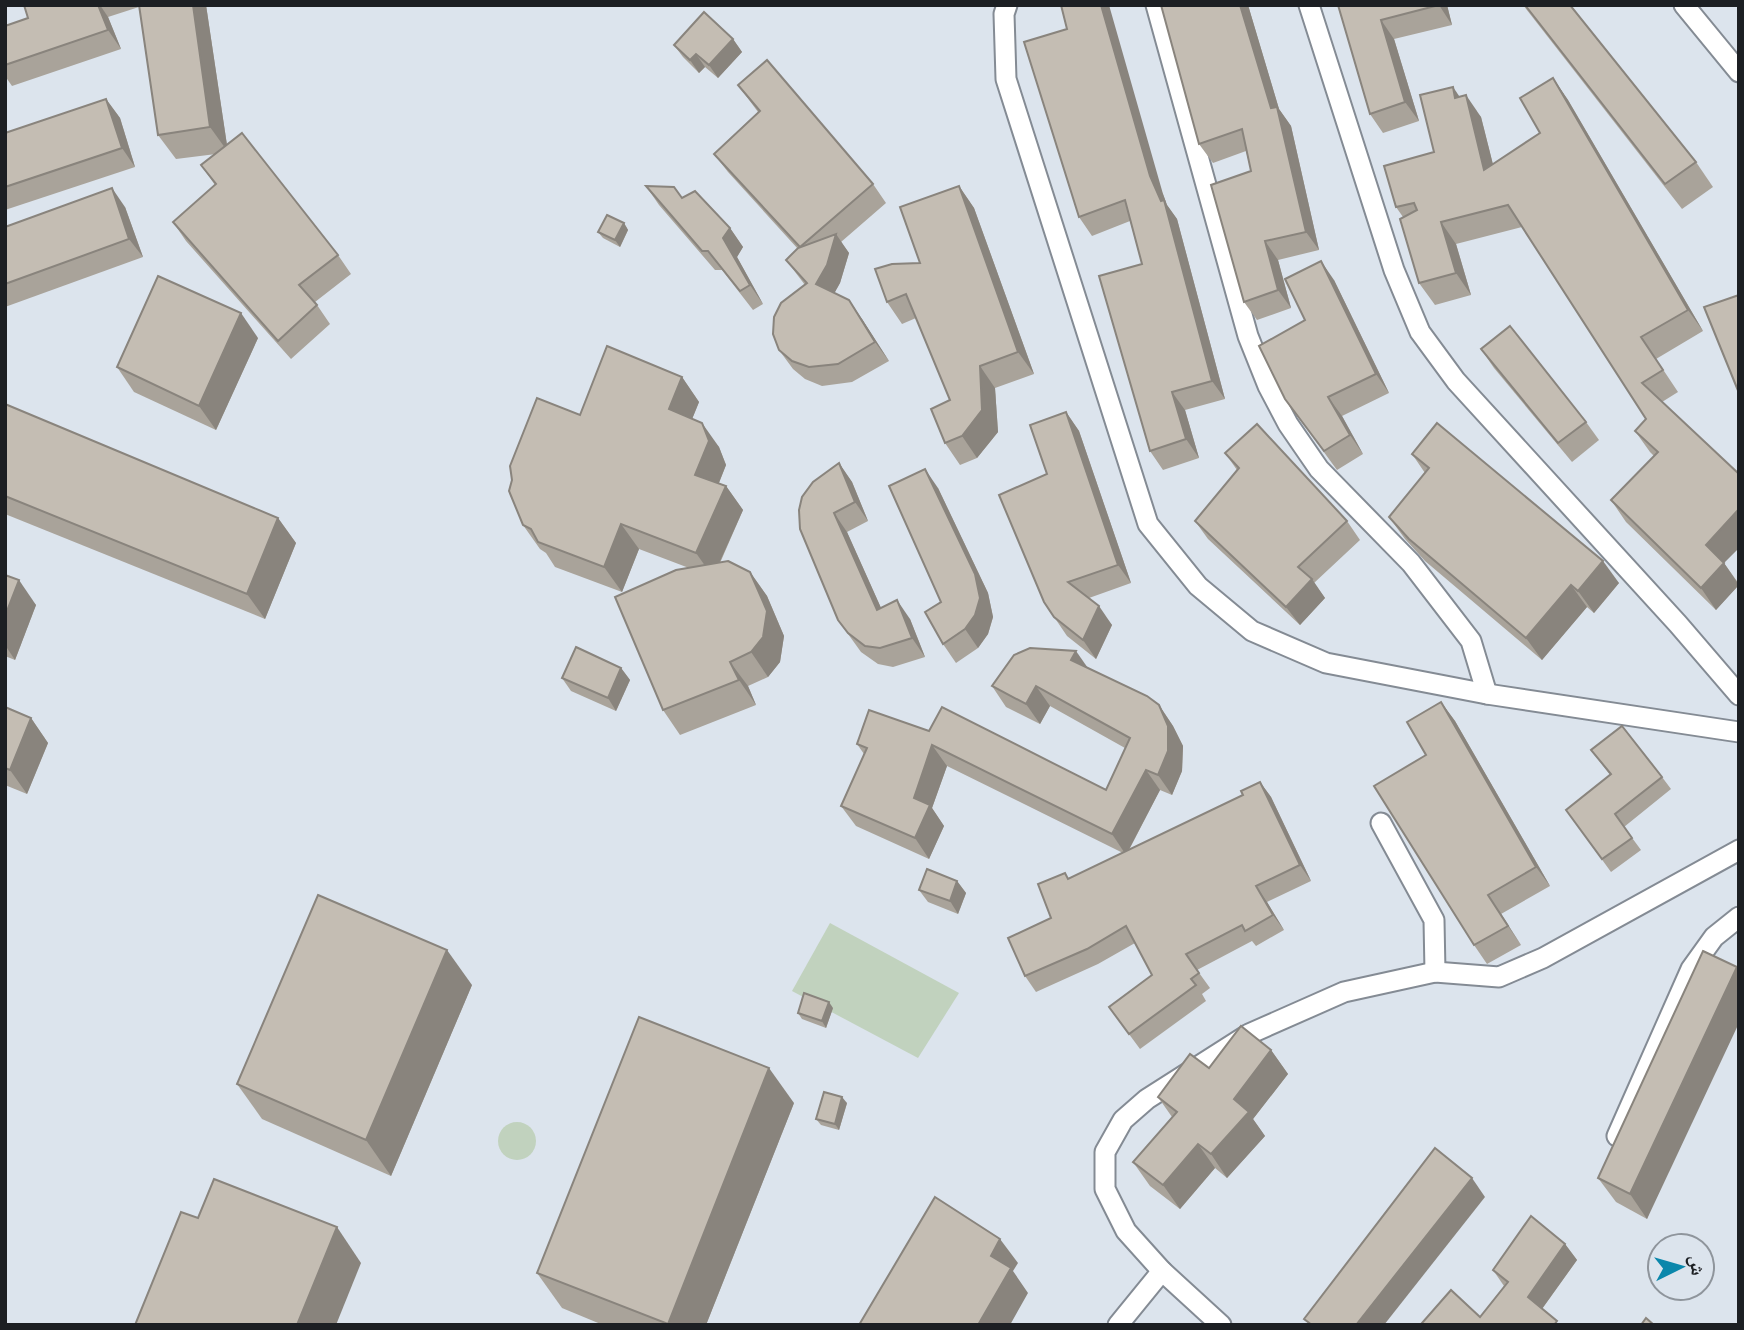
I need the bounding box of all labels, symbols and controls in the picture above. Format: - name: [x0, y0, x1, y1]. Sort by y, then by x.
- north arrow: [1646, 1232, 1716, 1302]
- text: ش: [1683, 1254, 1714, 1277]

